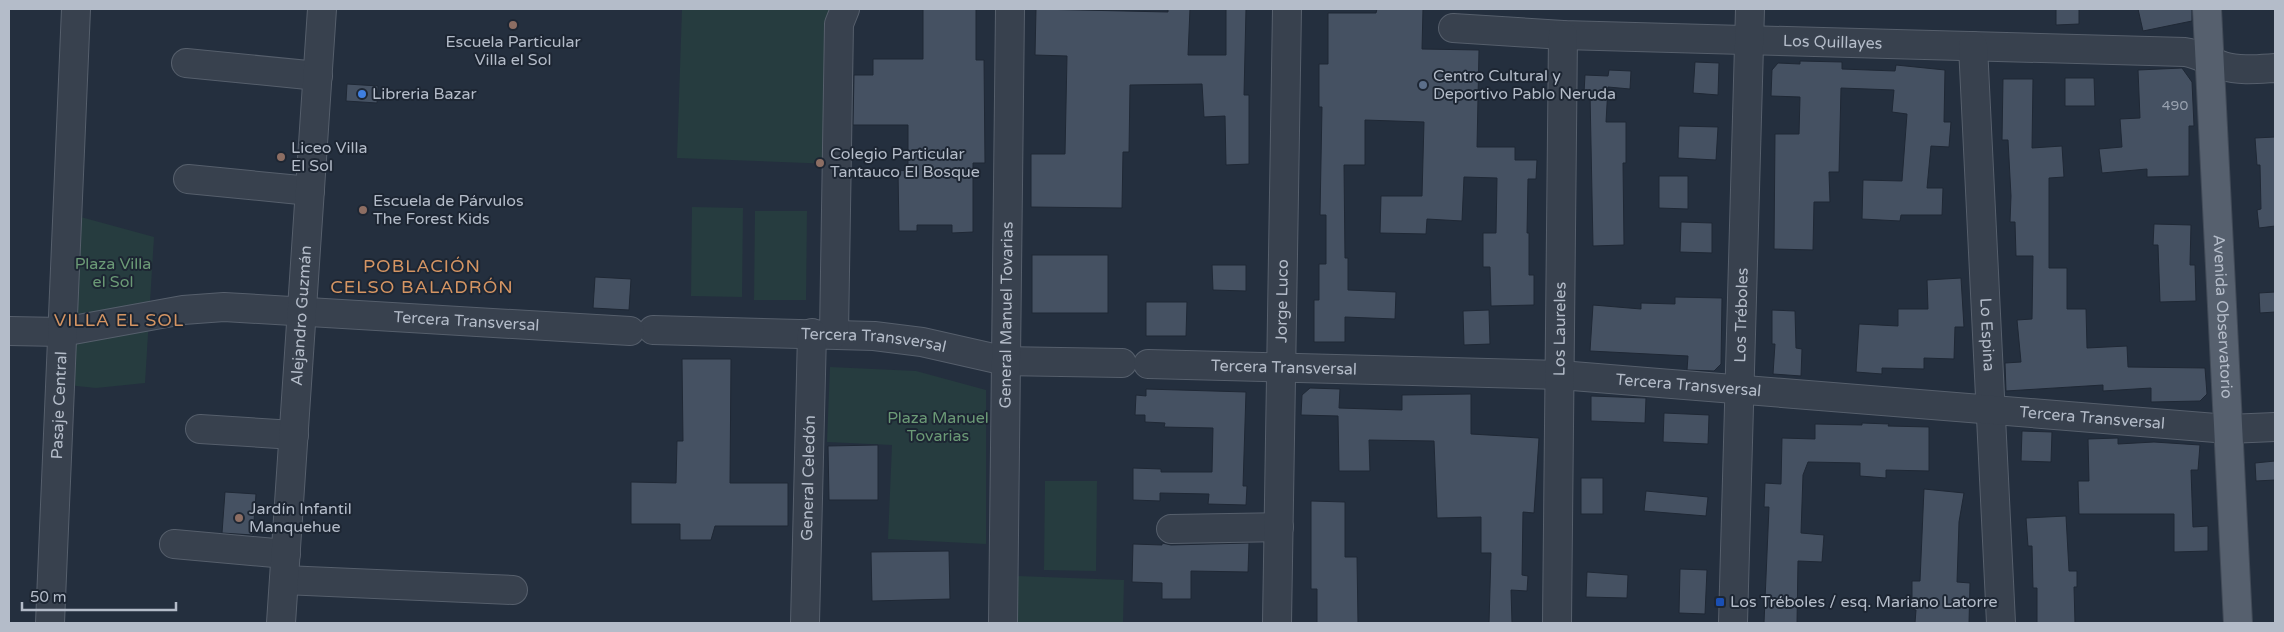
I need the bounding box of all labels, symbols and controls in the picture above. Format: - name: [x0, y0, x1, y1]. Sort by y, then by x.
- marker: Escuela Particular Villa el Sol: [507, 19, 519, 31]
- street label: Los Quillayes: [1783, 31, 1883, 54]
- place label: Escuela Particular Villa el Sol: [445, 32, 581, 70]
- place label: Centro Cultural y Deportivo Pablo Neruda: [1433, 66, 1616, 104]
- marker: Centro Cultural y Deportivo Pablo Neruda: [1417, 79, 1429, 91]
- place label: Libreria Bazar: [372, 84, 478, 104]
- marker: Libreria Bazar: [356, 88, 368, 100]
- house number: 490: [2162, 97, 2188, 114]
- place label: Liceo Villa El Sol: [291, 138, 368, 176]
- place label: Colegio Particular Tantauco El Bosque: [830, 144, 980, 182]
- marker: Liceo Villa El Sol: [275, 151, 287, 163]
- marker: Colegio Particular Tantauco El Bosque: [814, 157, 826, 169]
- place label: Escuela de Párvulos The Forest Kids: [373, 191, 524, 229]
- marker: Escuela de Párvulos The Forest Kids: [357, 204, 369, 216]
- street label: General Manuel Tovarias: [995, 221, 1018, 409]
- street label: Avenida Observatorio: [2208, 234, 2237, 399]
- street label: Alejandro Guzmán: [287, 245, 316, 387]
- park label: Plaza Villa el Sol: [75, 254, 151, 292]
- district label: POBLACIÓN CELSO BALADRÓN: [330, 255, 514, 298]
- street label: Jorge Luco: [1272, 259, 1293, 343]
- street label: Los Tréboles: [1730, 267, 1753, 363]
- street label: Los Laureles: [1550, 282, 1570, 376]
- street label: Lo Espina: [1975, 297, 1999, 372]
- street label: Tercera Transversal: [393, 307, 540, 336]
- district label: VILLA EL SOL: [54, 309, 184, 331]
- street label: Tercera Transversal: [801, 324, 948, 357]
- street label: Pasaje Central: [47, 351, 72, 460]
- street label: Tercera Transversal: [1211, 356, 1357, 380]
- street label: Tercera Transversal: [1615, 370, 1762, 401]
- street label: Tercera Transversal: [2019, 402, 2166, 434]
- park label: Plaza Manuel Tovarias: [887, 408, 989, 446]
- street label: General Celedón: [797, 415, 820, 541]
- place label: Jardín Infantil Manquehue: [249, 499, 352, 537]
- marker: Jardín Infantil Manquehue: [233, 512, 245, 524]
- scale bar: [22, 580, 176, 612]
- text: 50 m: [30, 588, 67, 606]
- place label: Los Tréboles / esq. Mariano Latorre: [1730, 592, 1998, 612]
- marker: Los Tréboles / esq. Mariano Latorre: [1714, 596, 1726, 608]

